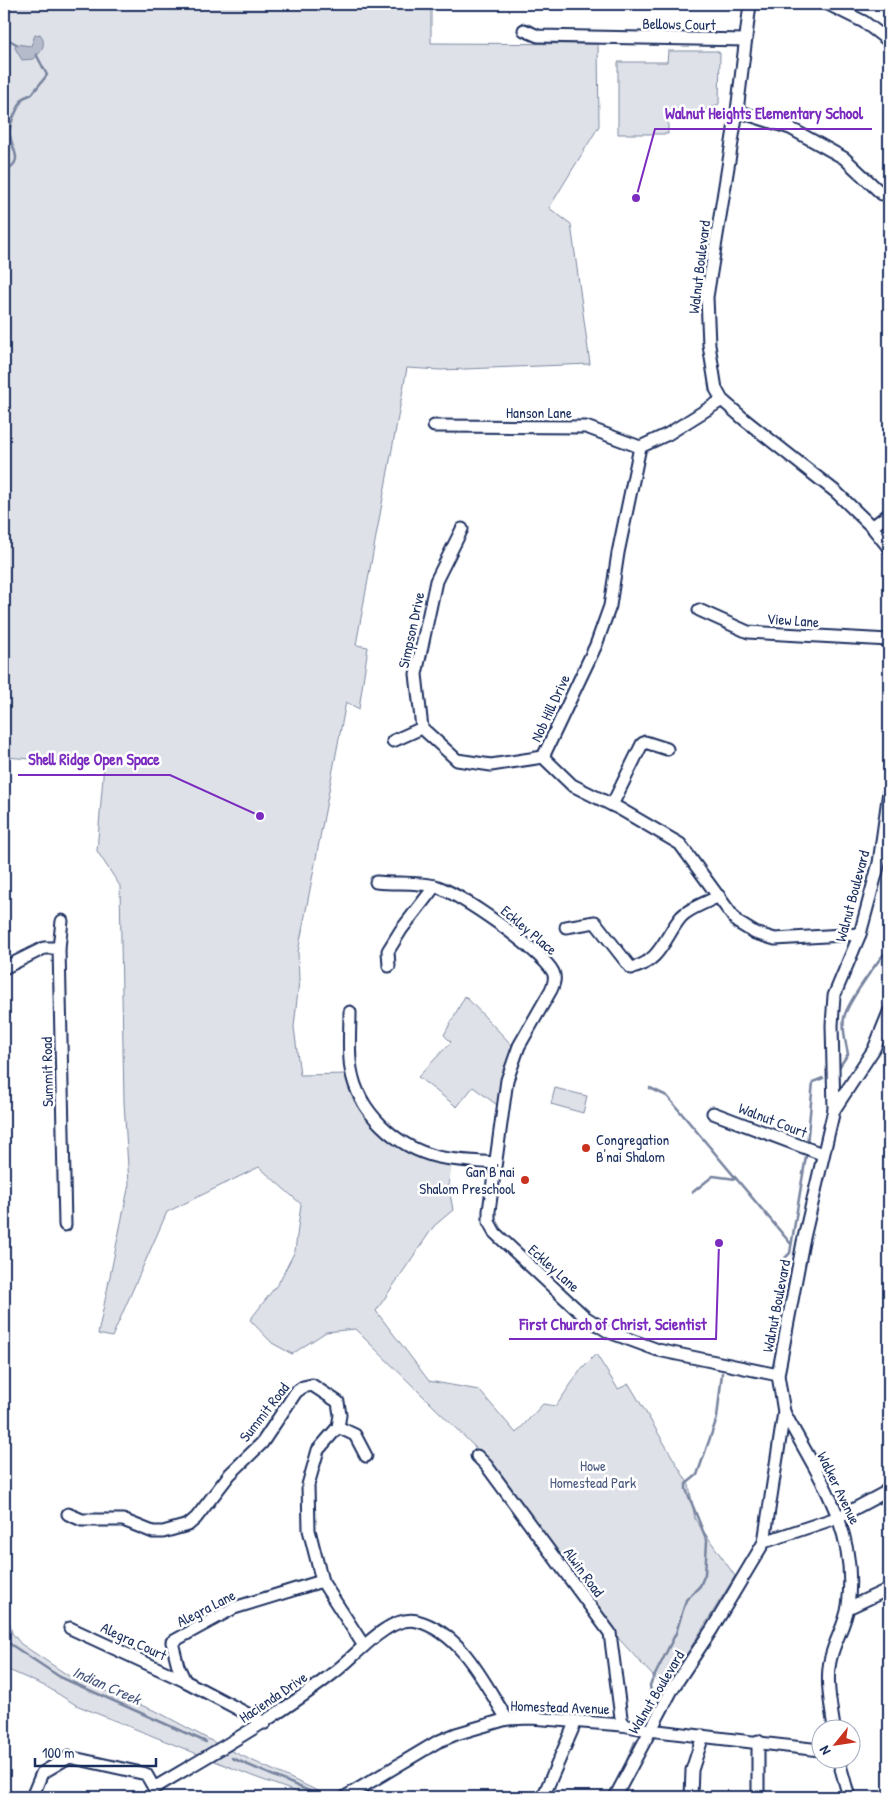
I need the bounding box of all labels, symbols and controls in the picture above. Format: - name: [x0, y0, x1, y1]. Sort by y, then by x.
- street label: Bellows Court: [642, 13, 717, 35]
- callout: Walnut Heights Elementary School: [655, 98, 872, 129]
- text: Walnut Heights Elementary School: [665, 102, 864, 125]
- street label: Walnut Boulevard: [683, 219, 715, 315]
- street label: Hanson Lane: [506, 402, 572, 423]
- street label: Simpson Drive: [393, 590, 429, 670]
- street label: View Lane: [766, 608, 820, 632]
- street label: Nob Hill Drive: [525, 671, 575, 745]
- callout: Shell Ridge Open Space: [18, 744, 170, 775]
- text: Shell Ridge Open Space: [28, 748, 160, 771]
- street label: Walnut Boulevard: [830, 848, 874, 944]
- street label: Eckley Place: [496, 900, 562, 960]
- street label: Summit Road: [36, 1037, 58, 1107]
- street label: Walnut Court: [736, 1097, 811, 1143]
- place label: Congregation B'nai Shalom: [596, 1129, 670, 1167]
- marker: Congregation B'nai Shalom: [580, 1142, 592, 1154]
- place label: Gan B'nai Shalom Preschool: [419, 1161, 515, 1199]
- marker: Gan B'nai Shalom Preschool: [519, 1174, 531, 1186]
- street label: Eckley Lane: [524, 1239, 584, 1297]
- street label: Walnut Boulevard: [757, 1258, 795, 1354]
- callout: First Church of Christ, Scientist: [509, 1308, 716, 1339]
- text: First Church of Christ, Scientist: [519, 1313, 707, 1335]
- street label: Summit Road: [234, 1378, 294, 1446]
- street label: Walker Avenue: [812, 1448, 866, 1528]
- park label: Howe Homestead Park: [550, 1455, 636, 1493]
- street label: Alwin Road: [559, 1543, 609, 1601]
- street label: Alegra Lane: [173, 1584, 239, 1632]
- street label: Alegra Court: [98, 1617, 171, 1666]
- street label: Walnut Boulevard: [623, 1646, 689, 1738]
- water label: Indian Creek: [69, 1660, 146, 1710]
- street label: Hacienda Drive: [235, 1666, 311, 1728]
- street label: Homestead Avenue: [510, 1695, 610, 1719]
- north arrow: [810, 1718, 860, 1768]
- scale bar: [35, 1736, 156, 1768]
- text: 100 m: [42, 1742, 75, 1763]
- text: N: [814, 1742, 834, 1759]

